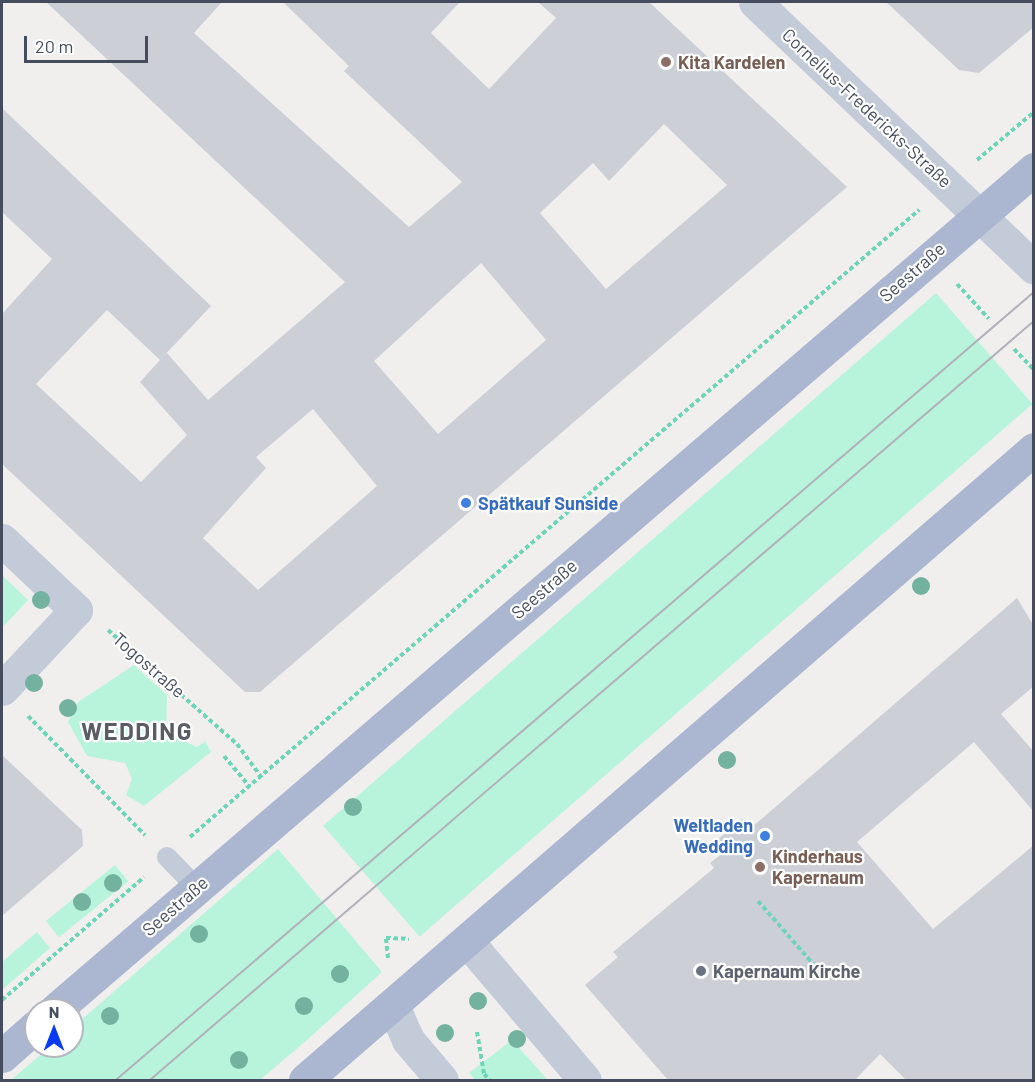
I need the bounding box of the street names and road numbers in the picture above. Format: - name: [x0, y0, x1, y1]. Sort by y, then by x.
- street label: Cornelius-Fredericks-Straße: [778, 24, 956, 192]
- street label: Seestraße: [875, 238, 949, 306]
- street label: Seestraße: [507, 555, 581, 623]
- street label: Togostraße: [108, 628, 190, 702]
- street label: Seestraße: [138, 872, 212, 940]

